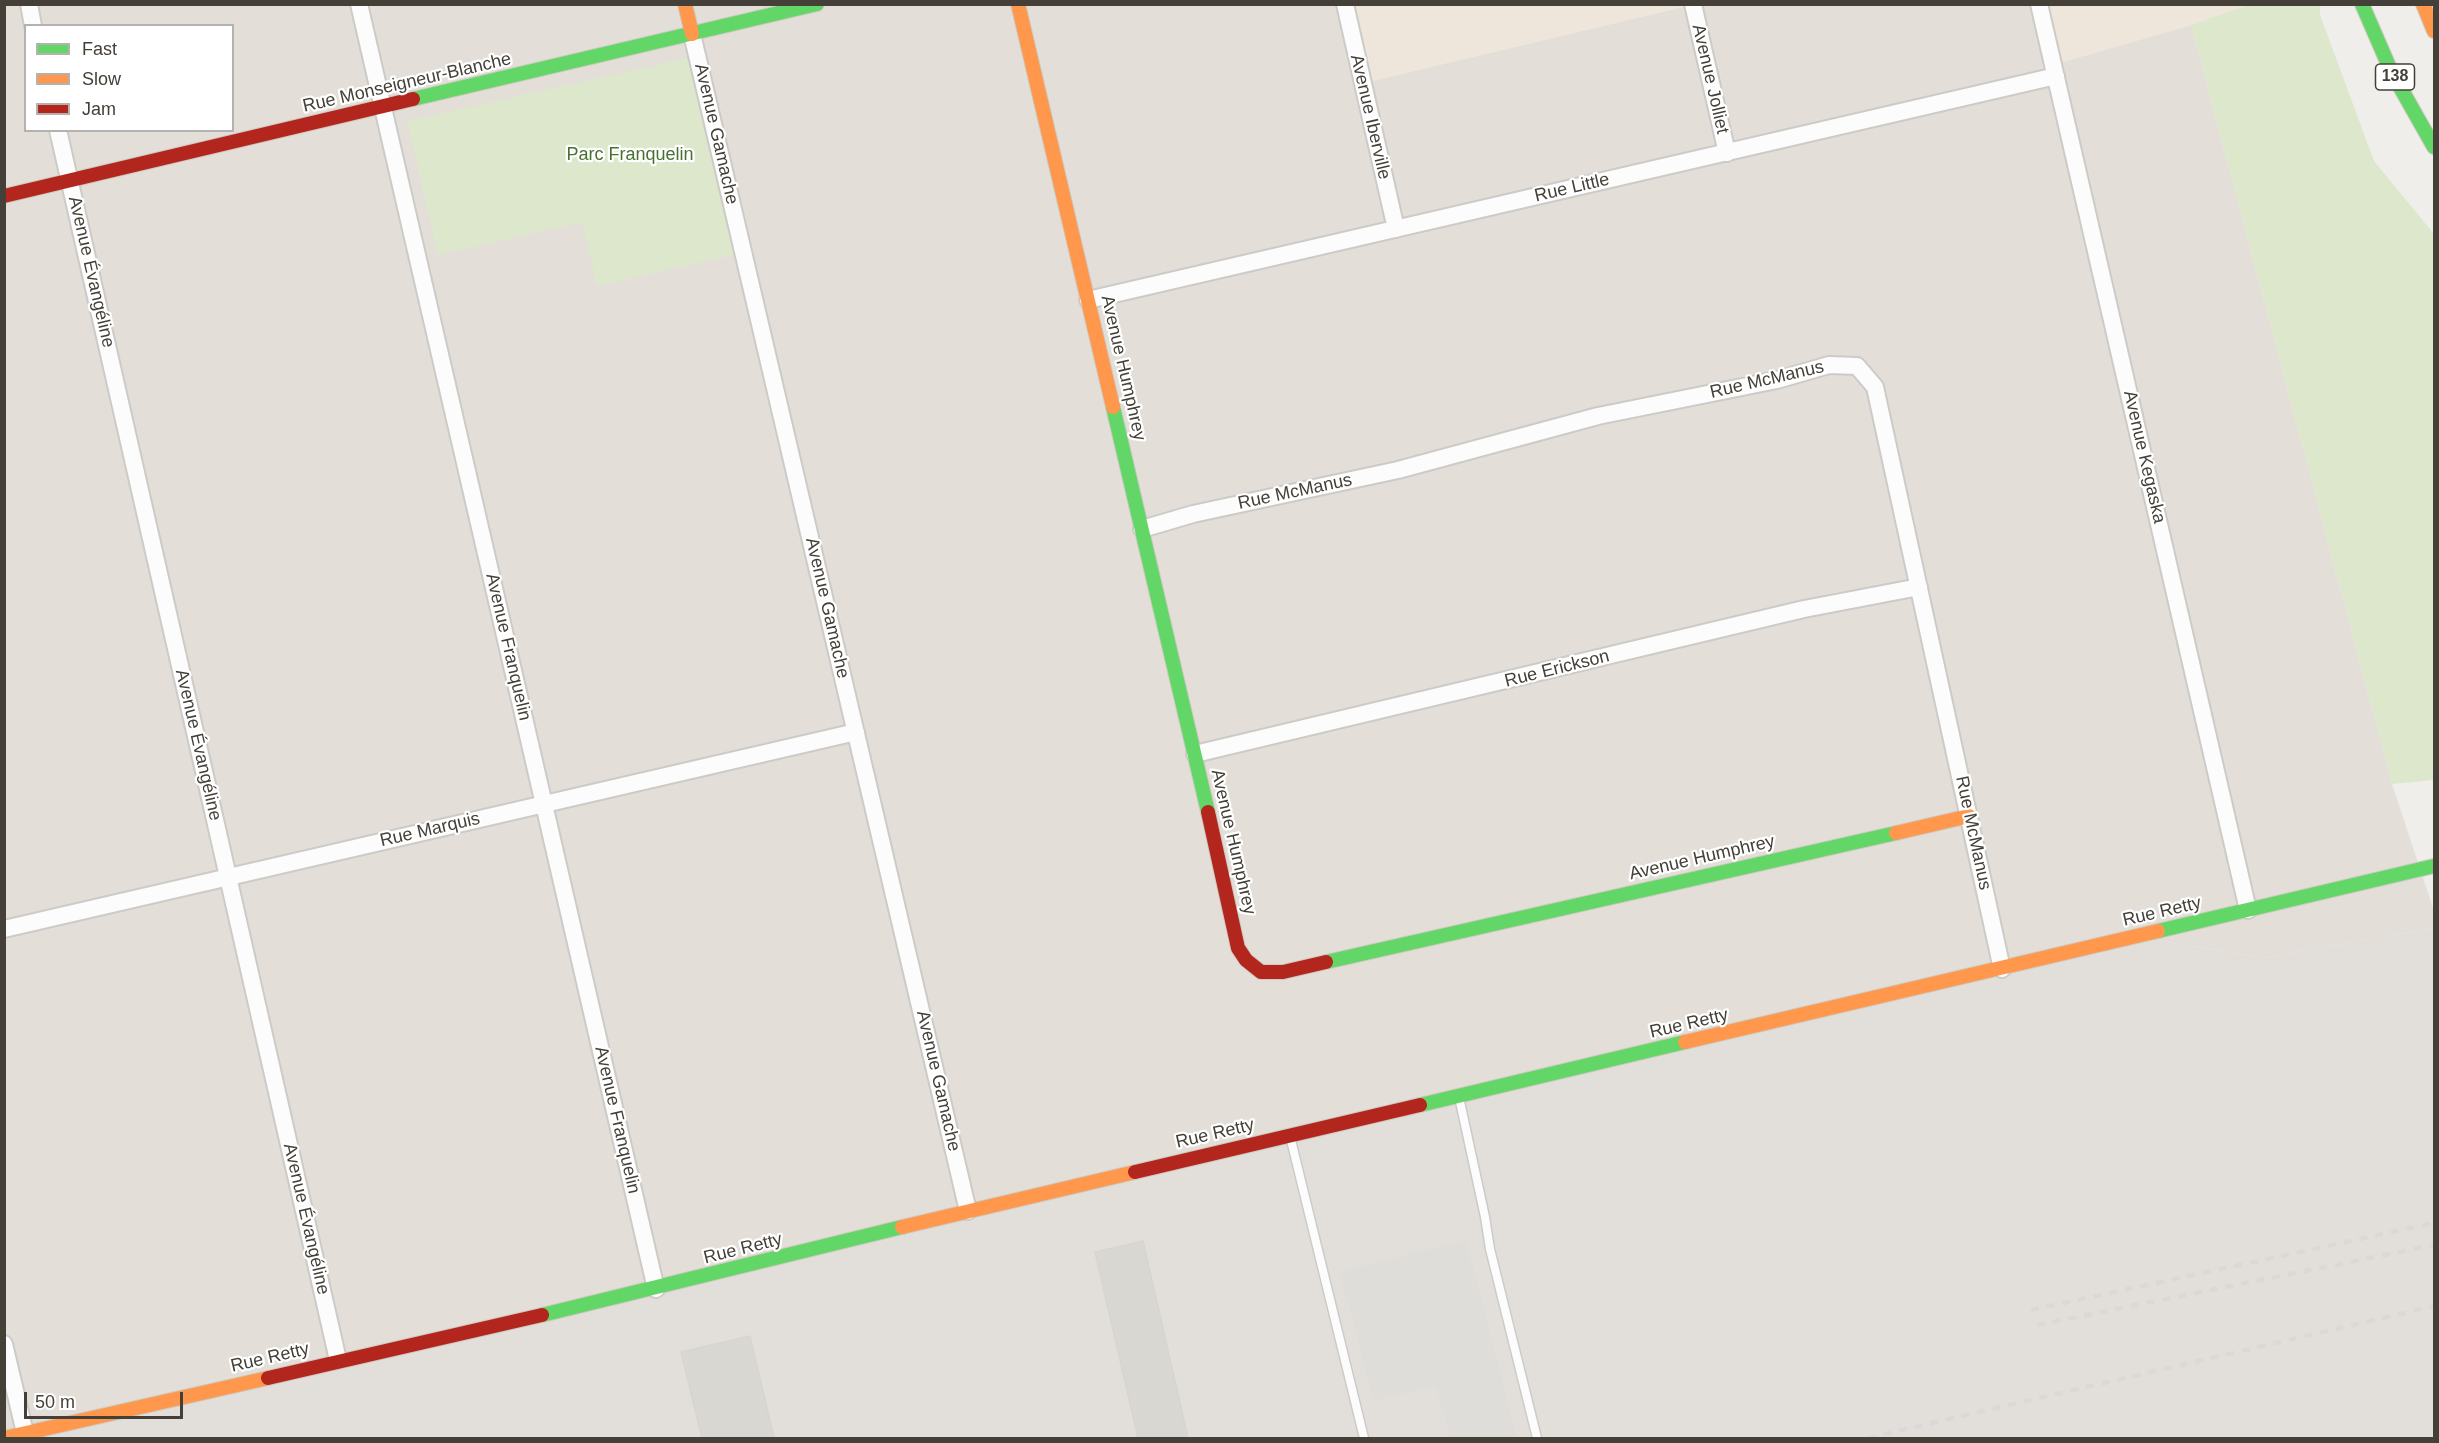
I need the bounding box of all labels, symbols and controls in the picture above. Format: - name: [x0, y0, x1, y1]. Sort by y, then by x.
- street label: Avenue Jolliet: [1687, 22, 1733, 136]
- legend: [24, 24, 234, 132]
- text: Fast: [82, 39, 117, 59]
- street label: Rue Monseigneur-Blanche: [301, 49, 513, 117]
- street label: Avenue Iberville: [1345, 52, 1395, 182]
- street label: Avenue Gamache: [689, 62, 743, 206]
- road number: 138: [2376, 64, 2414, 90]
- text: Slow: [82, 69, 121, 89]
- text: Jam: [82, 99, 116, 119]
- park label: Parc Franquelin: [566, 144, 694, 166]
- street label: Rue Little: [1533, 169, 1611, 207]
- street label: Avenue Évangéline: [63, 194, 119, 350]
- street label: Avenue Humphrey: [1096, 293, 1150, 443]
- street label: Rue McManus: [1708, 356, 1826, 404]
- street label: Avenue Kegaska: [2118, 388, 2170, 526]
- street label: Rue McManus: [1236, 469, 1354, 515]
- street label: Avenue Gamache: [800, 536, 854, 680]
- street label: Avenue Franquelin: [481, 571, 535, 723]
- street label: Rue Erickson: [1502, 646, 1612, 692]
- street label: Avenue Évangéline: [170, 667, 226, 823]
- street label: Avenue Humphrey: [1206, 767, 1260, 917]
- street label: Rue McManus: [1950, 774, 1996, 892]
- street label: Rue Marquis: [378, 808, 482, 852]
- street label: Avenue Humphrey: [1627, 831, 1777, 885]
- street label: Rue Retty: [2121, 892, 2203, 932]
- street label: Rue Retty: [1648, 1004, 1730, 1044]
- street label: Avenue Gamache: [911, 1009, 965, 1153]
- street label: Avenue Franquelin: [590, 1044, 644, 1196]
- street label: Rue Retty: [1174, 1114, 1256, 1154]
- street label: Avenue Évangéline: [278, 1141, 334, 1297]
- street label: Rue Retty: [702, 1229, 784, 1269]
- street label: Rue Retty: [229, 1338, 311, 1378]
- scale bar: [27, 1380, 186, 1418]
- text: 50 m: [35, 1392, 75, 1412]

